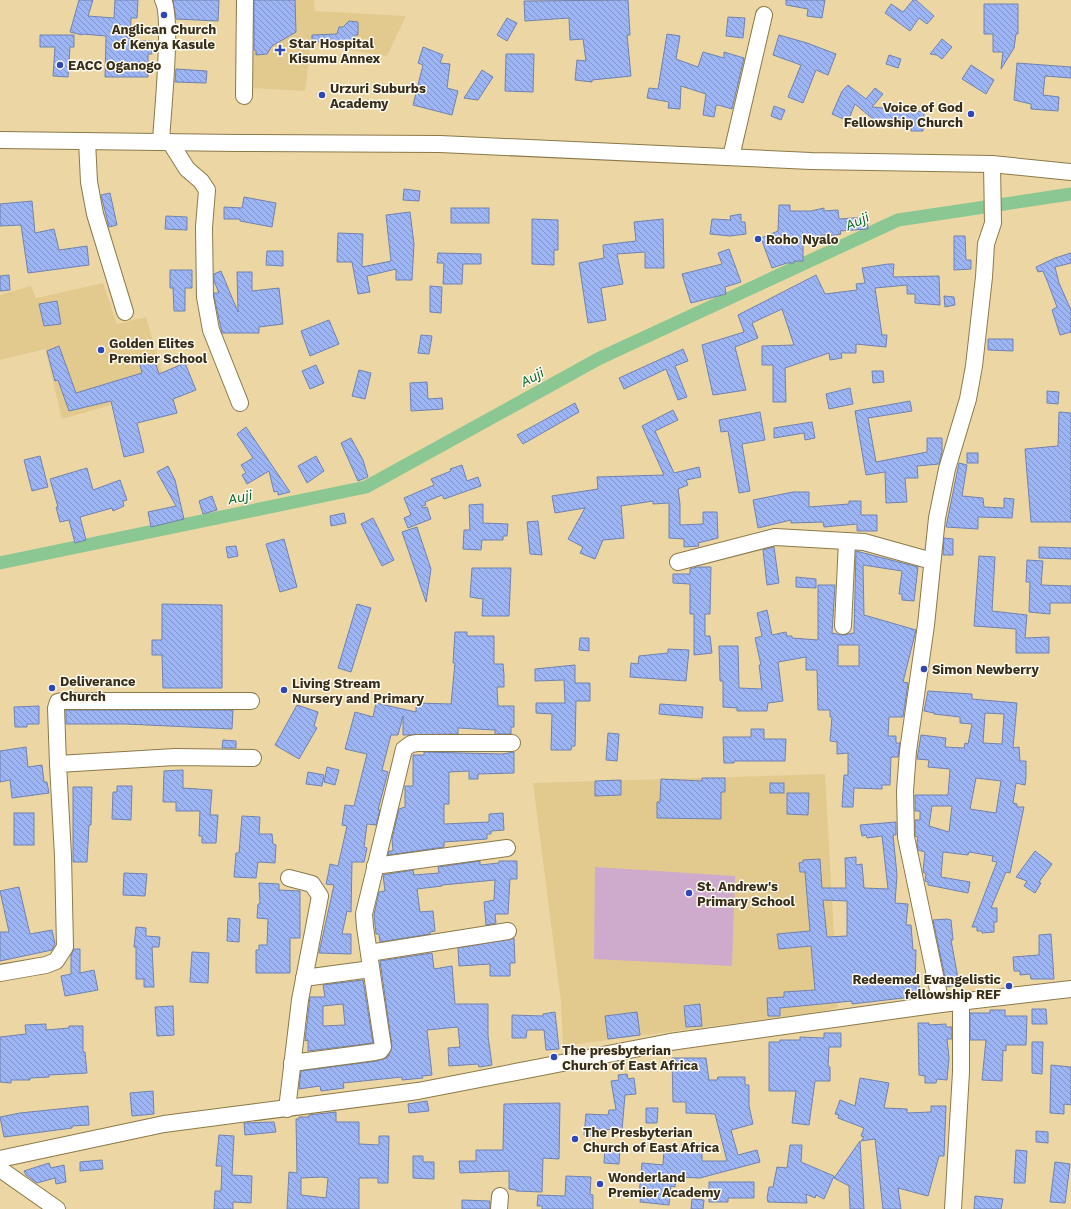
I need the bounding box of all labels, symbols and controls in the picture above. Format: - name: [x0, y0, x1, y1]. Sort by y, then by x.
- marker: Anglican Church of Kenya Kasule: [159, 10, 169, 20]
- place label: Anglican Church of Kenya Kasule: [112, 22, 216, 52]
- place label: Star Hospital Kisumu Annex: [289, 36, 381, 66]
- marker: Star Hospital Kisumu Annex: [274, 44, 286, 56]
- place label: EACC Oganogo: [68, 58, 162, 73]
- marker: EACC Oganogo: [55, 60, 65, 70]
- place label: Urzuri Suburbs Academy: [330, 81, 426, 111]
- marker: Urzuri Suburbs Academy: [317, 90, 327, 100]
- place label: Voice of God Fellowship Church: [844, 100, 963, 130]
- marker: Voice of God Fellowship Church: [966, 109, 976, 119]
- water label: Auji: [842, 208, 872, 234]
- place label: Roho Nyalo: [766, 232, 839, 247]
- marker: Roho Nyalo: [753, 234, 763, 244]
- place label: Golden Elites Premier School: [109, 336, 208, 366]
- marker: Golden Elites Premier School: [96, 345, 106, 355]
- water label: Auji: [517, 364, 547, 390]
- water label: Auji: [225, 487, 254, 508]
- place label: Simon Newberry: [932, 662, 1039, 677]
- marker: Simon Newberry: [919, 664, 929, 674]
- place label: Deliverance Church: [60, 674, 136, 704]
- place label: Living Stream Nursery and Primary: [292, 676, 425, 706]
- marker: Deliverance Church: [47, 683, 57, 693]
- marker: Living Stream Nursery and Primary: [279, 685, 289, 695]
- place label: St. Andrew's Primary School: [697, 879, 796, 909]
- marker: St. Andrew's Primary School: [684, 888, 694, 898]
- place label: Redeemed Evangelistic fellowship REF: [852, 972, 1002, 1002]
- marker: Redeemed Evangelistic fellowship REF: [1004, 981, 1014, 991]
- place label: The presbyterian Church of East Africa: [562, 1043, 699, 1073]
- marker: The presbyterian Church of East Africa: [549, 1052, 559, 1062]
- place label: The Presbyterian Church of East Africa: [583, 1125, 720, 1155]
- marker: The Presbyterian Church of East Africa: [570, 1134, 580, 1144]
- place label: Wonderland Premier Academy: [608, 1170, 721, 1200]
- marker: Wonderland Premier Academy: [595, 1179, 605, 1189]

